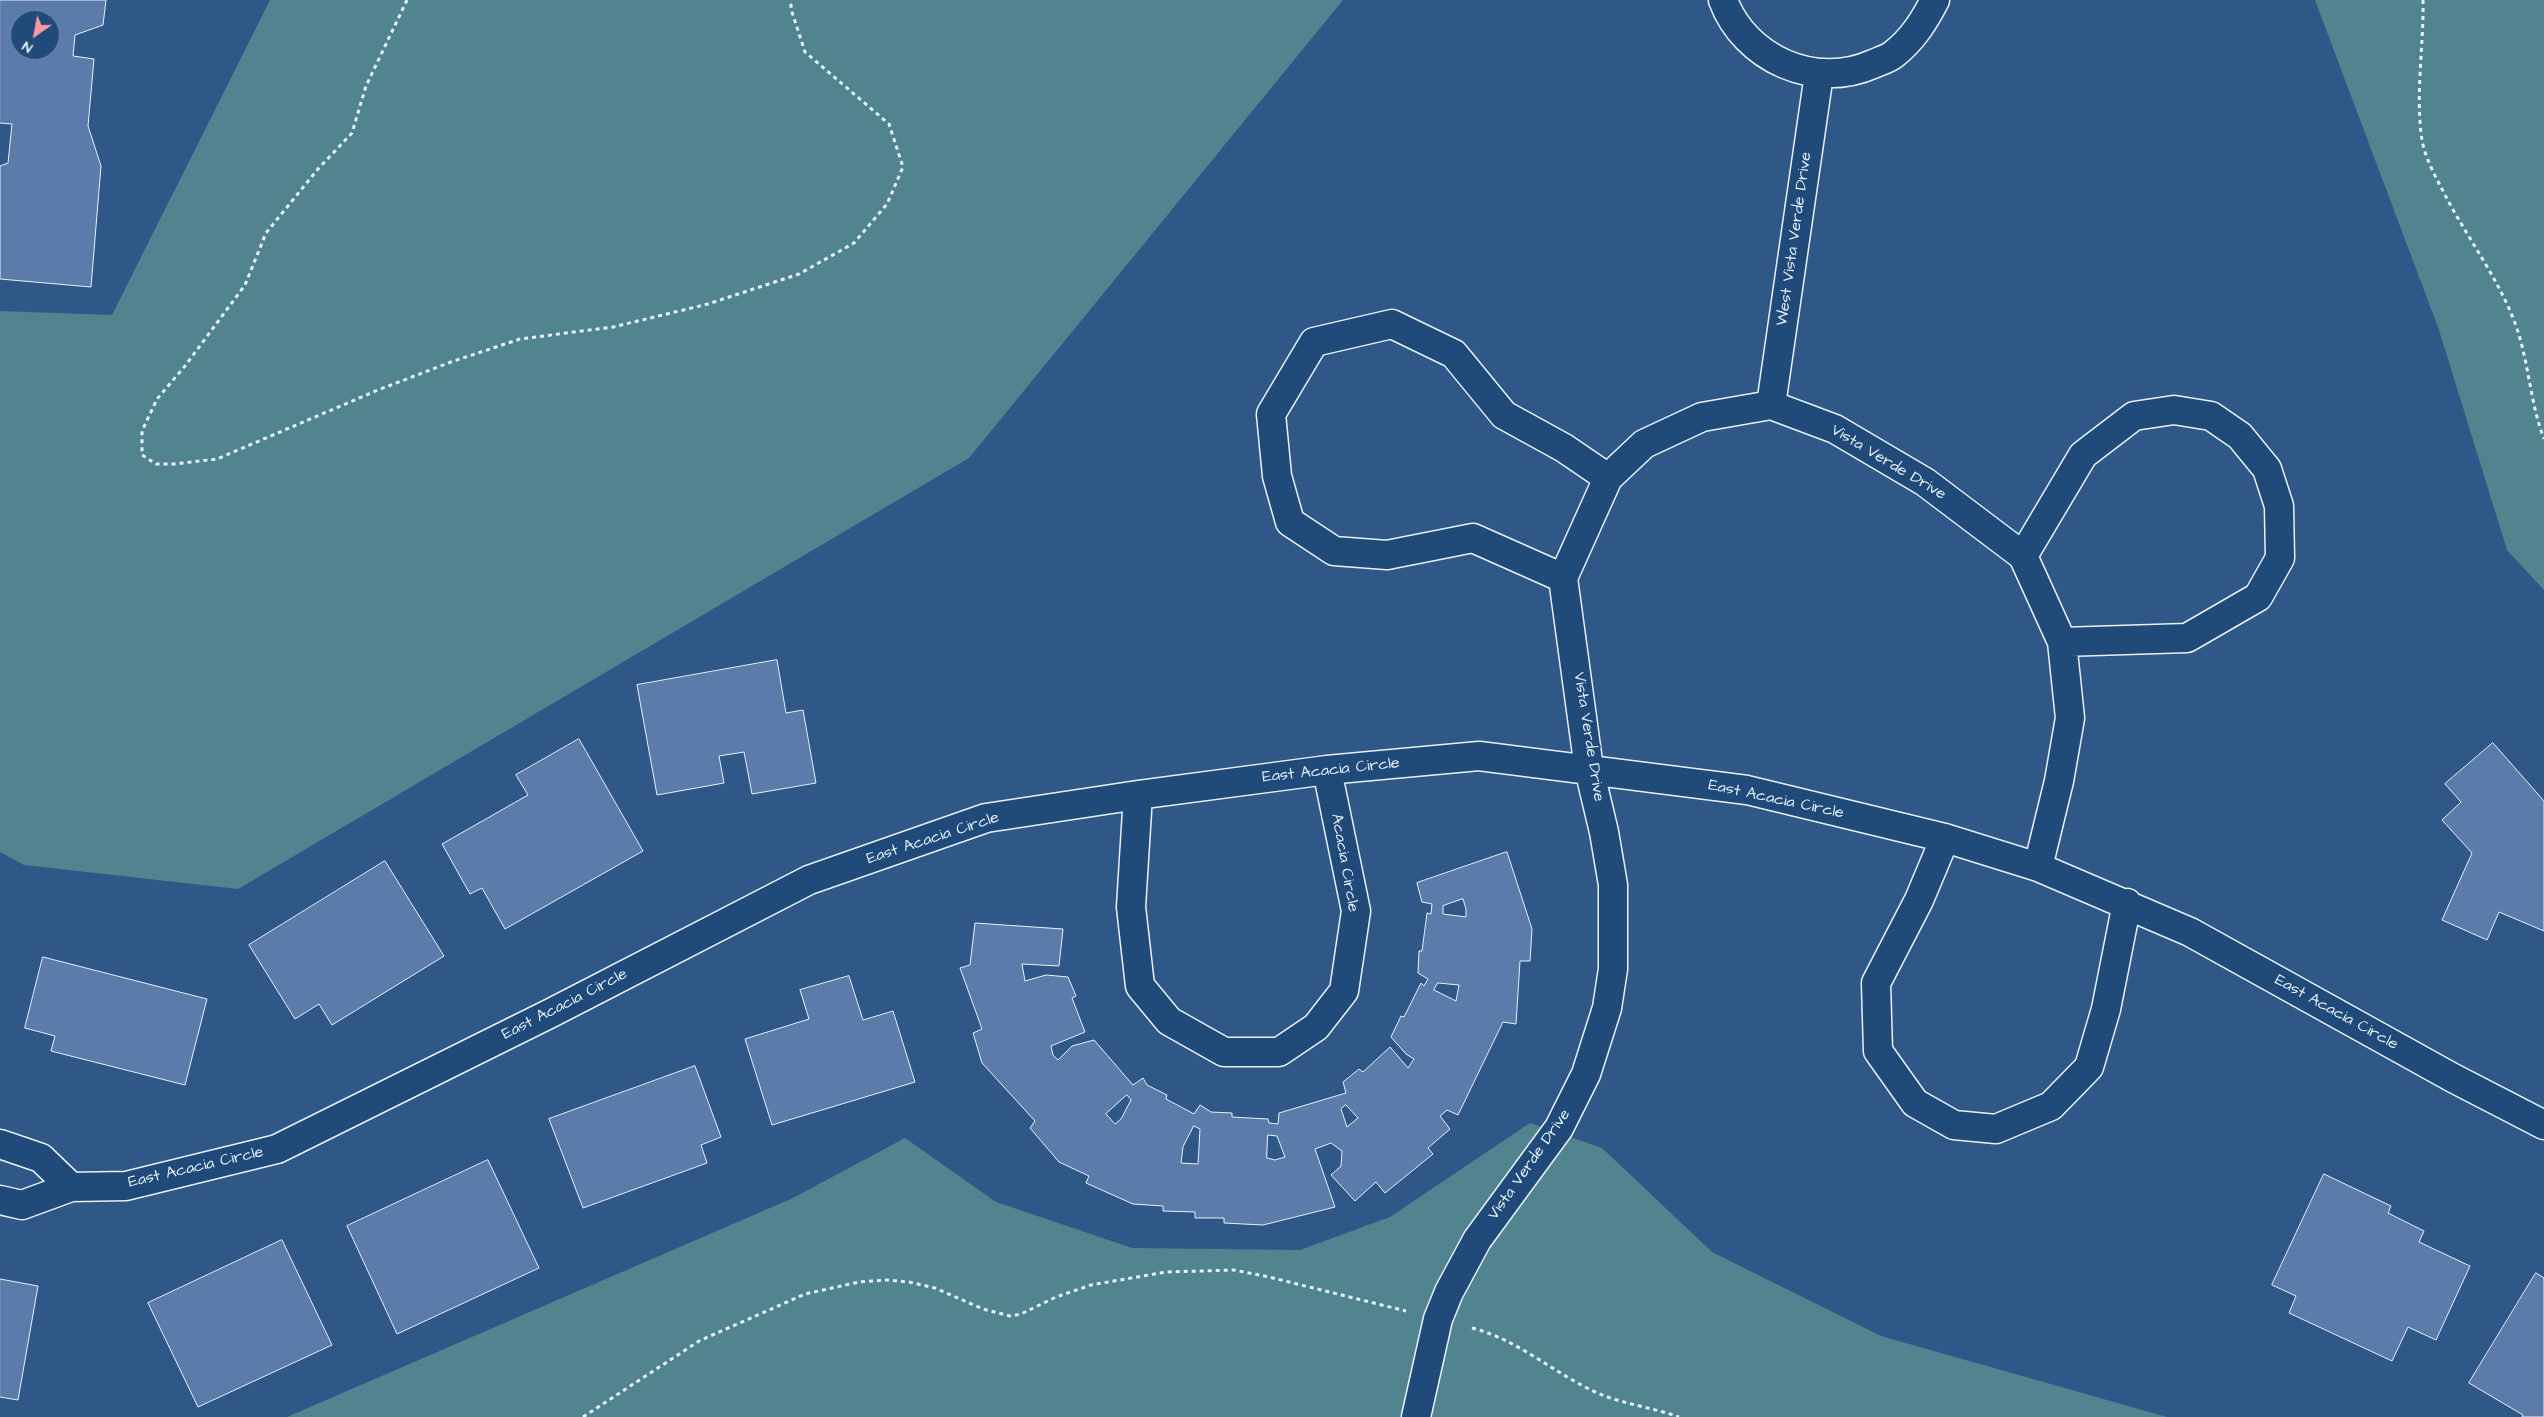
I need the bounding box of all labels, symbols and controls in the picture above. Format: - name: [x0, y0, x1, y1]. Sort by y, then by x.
- north arrow: [10, 10, 60, 60]
- text: N: [18, 36, 37, 58]
- street label: West Vista Verde Drive: [1773, 151, 1817, 327]
- street label: Vista Verde Drive: [1827, 421, 1949, 505]
- street label: Vista Verde Drive: [1568, 671, 1608, 803]
- street label: East Acacia Circle: [1261, 754, 1401, 788]
- street label: East Acacia Circle: [1707, 776, 1845, 824]
- street label: East Acacia Circle: [864, 809, 1002, 869]
- street label: Acacia Circle: [1326, 812, 1362, 914]
- street label: East Acacia Circle: [499, 965, 631, 1045]
- street label: East Acacia Circle: [2271, 971, 2401, 1055]
- street label: Vista Verde Drive: [1485, 1106, 1575, 1224]
- street label: East Acacia Circle: [127, 1143, 265, 1193]

